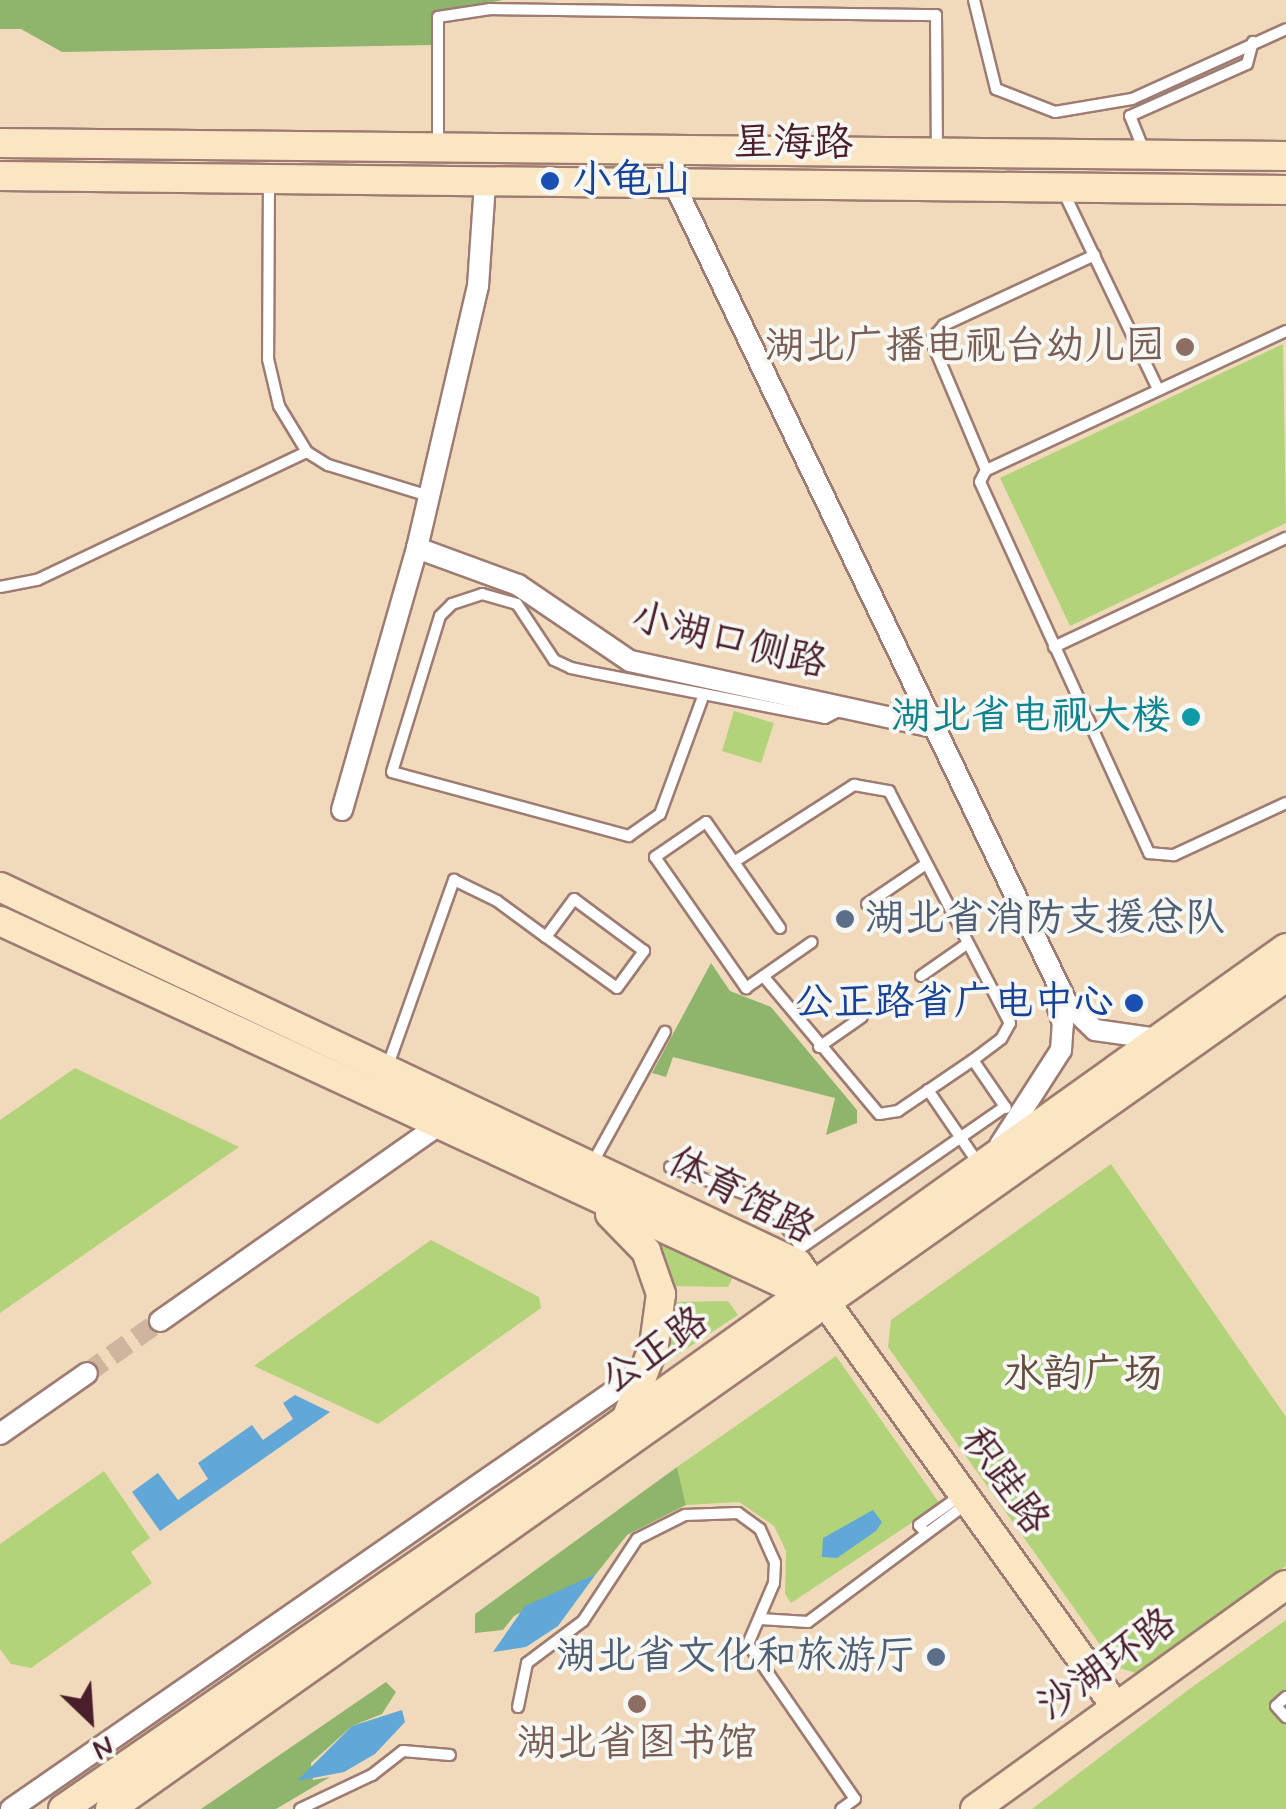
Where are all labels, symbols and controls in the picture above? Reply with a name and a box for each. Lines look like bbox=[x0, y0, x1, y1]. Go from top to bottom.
street label: 星海路 bbox=[733, 120, 853, 168]
place label: 小龟山 bbox=[572, 157, 692, 205]
marker: 小龟山 bbox=[537, 168, 563, 194]
place label: 湖北广播电视台幼儿园 bbox=[765, 323, 1165, 371]
marker: 湖北广播电视台幼儿园 bbox=[1174, 336, 1196, 358]
street label: 小湖口侧路 bbox=[626, 594, 832, 688]
place label: 湖北省电视大楼 bbox=[891, 693, 1171, 741]
marker: 湖北省电视大楼 bbox=[1180, 706, 1202, 728]
place label: 湖北省消防支援总队 bbox=[865, 895, 1225, 943]
marker: 湖北省消防支援总队 bbox=[834, 908, 856, 930]
place label: 公正路省广电中心 bbox=[794, 979, 1114, 1027]
marker: 公正路省广电中心 bbox=[1123, 992, 1145, 1014]
street label: 体育馆路 bbox=[659, 1137, 823, 1255]
street label: 公正路 bbox=[592, 1297, 718, 1405]
park label: 水韵广场 bbox=[1003, 1351, 1163, 1399]
street label: 积跬路 bbox=[951, 1418, 1059, 1544]
street label: 沙湖环路 bbox=[1028, 1599, 1186, 1731]
place label: 湖北省文化和旅游厅 bbox=[556, 1633, 916, 1681]
marker: 湖北省文化和旅游厅 bbox=[925, 1646, 947, 1668]
north arrow bbox=[40, 1669, 140, 1769]
marker: 湖北省图书馆 bbox=[626, 1693, 648, 1715]
place label: 湖北省图书馆 bbox=[517, 1720, 757, 1768]
text: N bbox=[87, 1726, 119, 1767]

